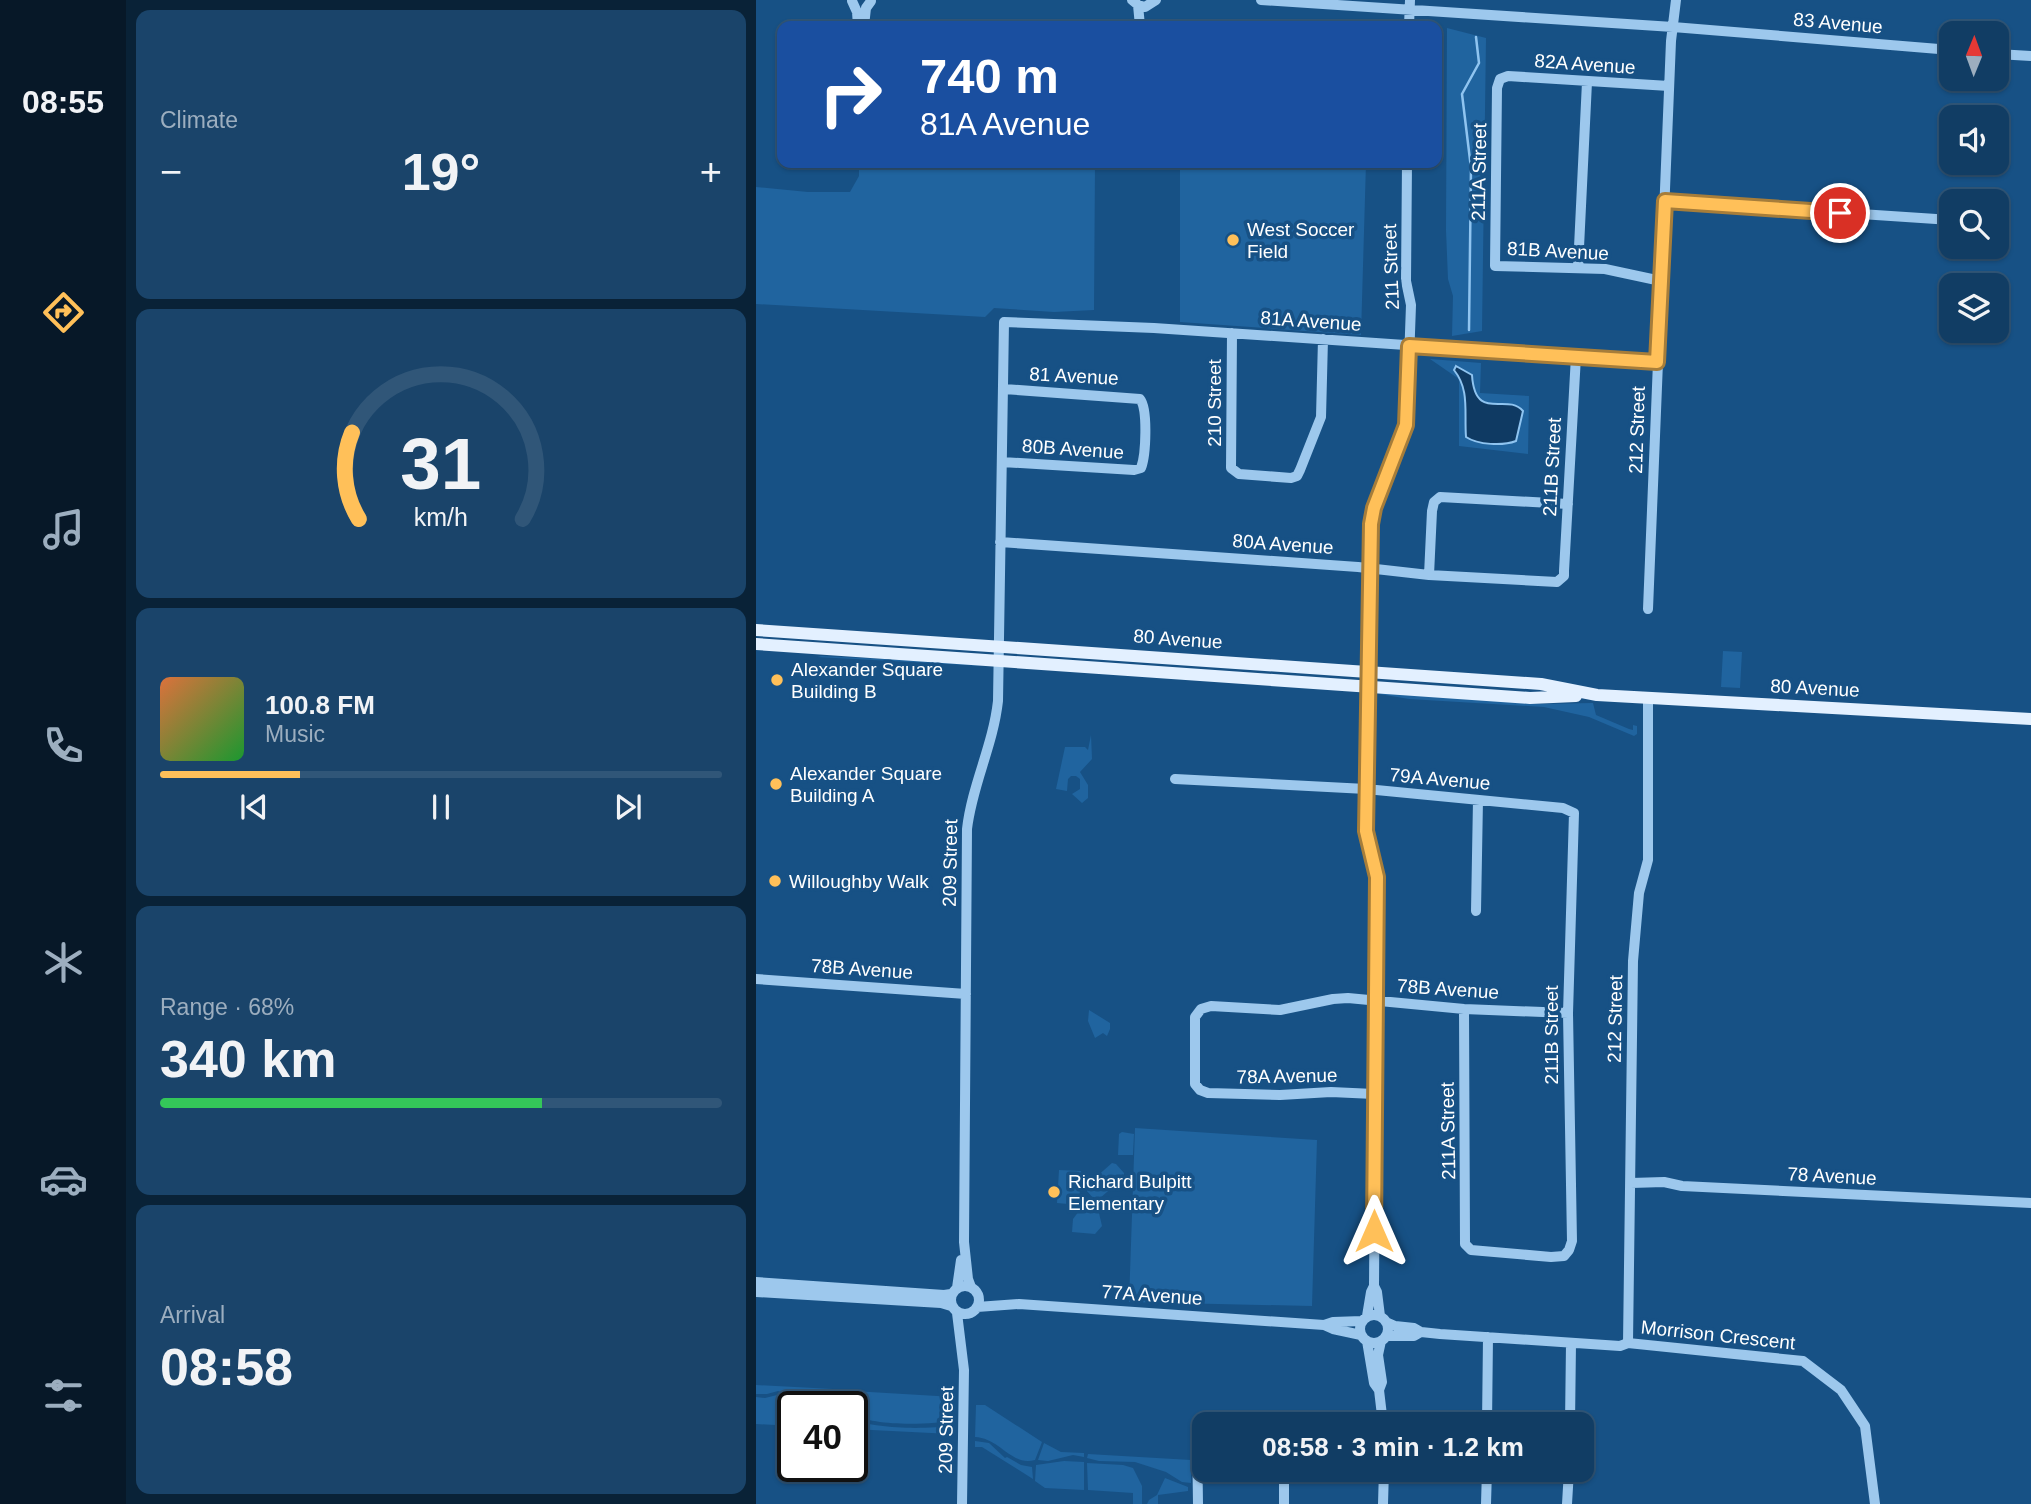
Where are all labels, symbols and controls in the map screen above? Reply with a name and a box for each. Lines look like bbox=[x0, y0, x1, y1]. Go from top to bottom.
street label: 83 Avenue bbox=[1793, 9, 1883, 37]
north arrow bbox=[1939, 21, 2009, 91]
map controls bbox=[1939, 21, 2009, 343]
icon: right bbox=[805, 49, 896, 140]
text: 740 m bbox=[920, 49, 1059, 103]
street label: 82A Avenue bbox=[1534, 50, 1636, 78]
text: 08:55 bbox=[22, 84, 104, 120]
button: sound bbox=[1939, 105, 2009, 175]
text: 81A Avenue bbox=[920, 106, 1090, 142]
text: Climate bbox=[160, 107, 238, 133]
street label: 211A Street bbox=[1468, 122, 1490, 221]
text: 19° bbox=[402, 143, 480, 201]
text: − bbox=[160, 151, 182, 193]
text: + bbox=[700, 151, 722, 193]
pin bbox=[1810, 183, 1870, 243]
button: search bbox=[1939, 189, 2009, 259]
icon: arrive bbox=[1821, 194, 1859, 232]
place label: West Soccer Field bbox=[1247, 219, 1355, 262]
street label: 211 Street bbox=[1379, 223, 1403, 310]
marker: West Soccer Field bbox=[1225, 232, 1241, 248]
street label: 81B Avenue bbox=[1506, 238, 1610, 264]
button: layers bbox=[1939, 273, 2009, 343]
icon: directions bbox=[39, 288, 88, 337]
street label: 81A Avenue bbox=[1260, 307, 1362, 335]
street label: 210 Street bbox=[1204, 358, 1225, 447]
street label: 81 Avenue bbox=[1029, 363, 1119, 389]
street label: 212 Street bbox=[1625, 385, 1649, 474]
street label: 211B Street bbox=[1539, 416, 1565, 517]
text: 31 bbox=[401, 424, 481, 505]
street label: 80B Avenue bbox=[1021, 435, 1125, 463]
text: km/h bbox=[414, 503, 468, 531]
icon: music bbox=[39, 505, 88, 554]
street label: 80A Avenue bbox=[1232, 530, 1334, 558]
street label: 80 Avenue bbox=[1133, 625, 1223, 653]
place label: Alexander Square Building B bbox=[791, 659, 943, 702]
marker: Alexander Square Building B bbox=[769, 672, 785, 688]
street label: 80 Avenue bbox=[1770, 675, 1860, 701]
text: 100.8 FM bbox=[265, 690, 375, 720]
icon: phone bbox=[39, 721, 88, 770]
text: Music bbox=[265, 721, 325, 747]
place label: Alexander Square Building A bbox=[790, 763, 942, 806]
street label: 79A Avenue bbox=[1389, 764, 1491, 794]
marker: Alexander Square Building A bbox=[768, 776, 784, 792]
icon: previous bbox=[235, 788, 273, 826]
icon: pause bbox=[422, 788, 460, 826]
icon: next bbox=[609, 788, 647, 826]
street label: 209 Street bbox=[939, 818, 961, 907]
place label: Willoughby Walk bbox=[789, 871, 929, 892]
marker: Willoughby Walk bbox=[767, 873, 783, 889]
icon: climate bbox=[39, 938, 88, 987]
street label: 78B Avenue bbox=[810, 955, 914, 983]
street label: 212 Street bbox=[1604, 974, 1626, 1063]
street label: 78B Avenue bbox=[1396, 975, 1500, 1003]
street label: 211B Street bbox=[1541, 985, 1562, 1084]
text: Range · 68% bbox=[160, 994, 294, 1020]
text: 340 km bbox=[160, 1030, 336, 1088]
street label: 78A Avenue bbox=[1236, 1065, 1338, 1087]
street label: 211A Street bbox=[1437, 1081, 1459, 1180]
icon: car bbox=[39, 1155, 88, 1204]
street label: 78 Avenue bbox=[1787, 1163, 1877, 1189]
place label: Richard Bulpitt Elementary bbox=[1068, 1171, 1192, 1214]
marker: Richard Bulpitt Elementary bbox=[1046, 1184, 1062, 1200]
position arrow bbox=[1337, 1194, 1411, 1268]
street label: 77A Avenue bbox=[1101, 1281, 1203, 1309]
text: Arrival bbox=[160, 1302, 225, 1328]
street label: Morrison Crescent bbox=[1640, 1316, 1797, 1354]
text: 08:58 bbox=[160, 1338, 293, 1396]
icon: filters bbox=[39, 1371, 88, 1420]
street label: 209 Street bbox=[935, 1385, 957, 1474]
speed limit sign: 40 bbox=[777, 1391, 868, 1482]
text: 08:58 · 3 min · 1.2 km bbox=[1262, 1432, 1524, 1462]

